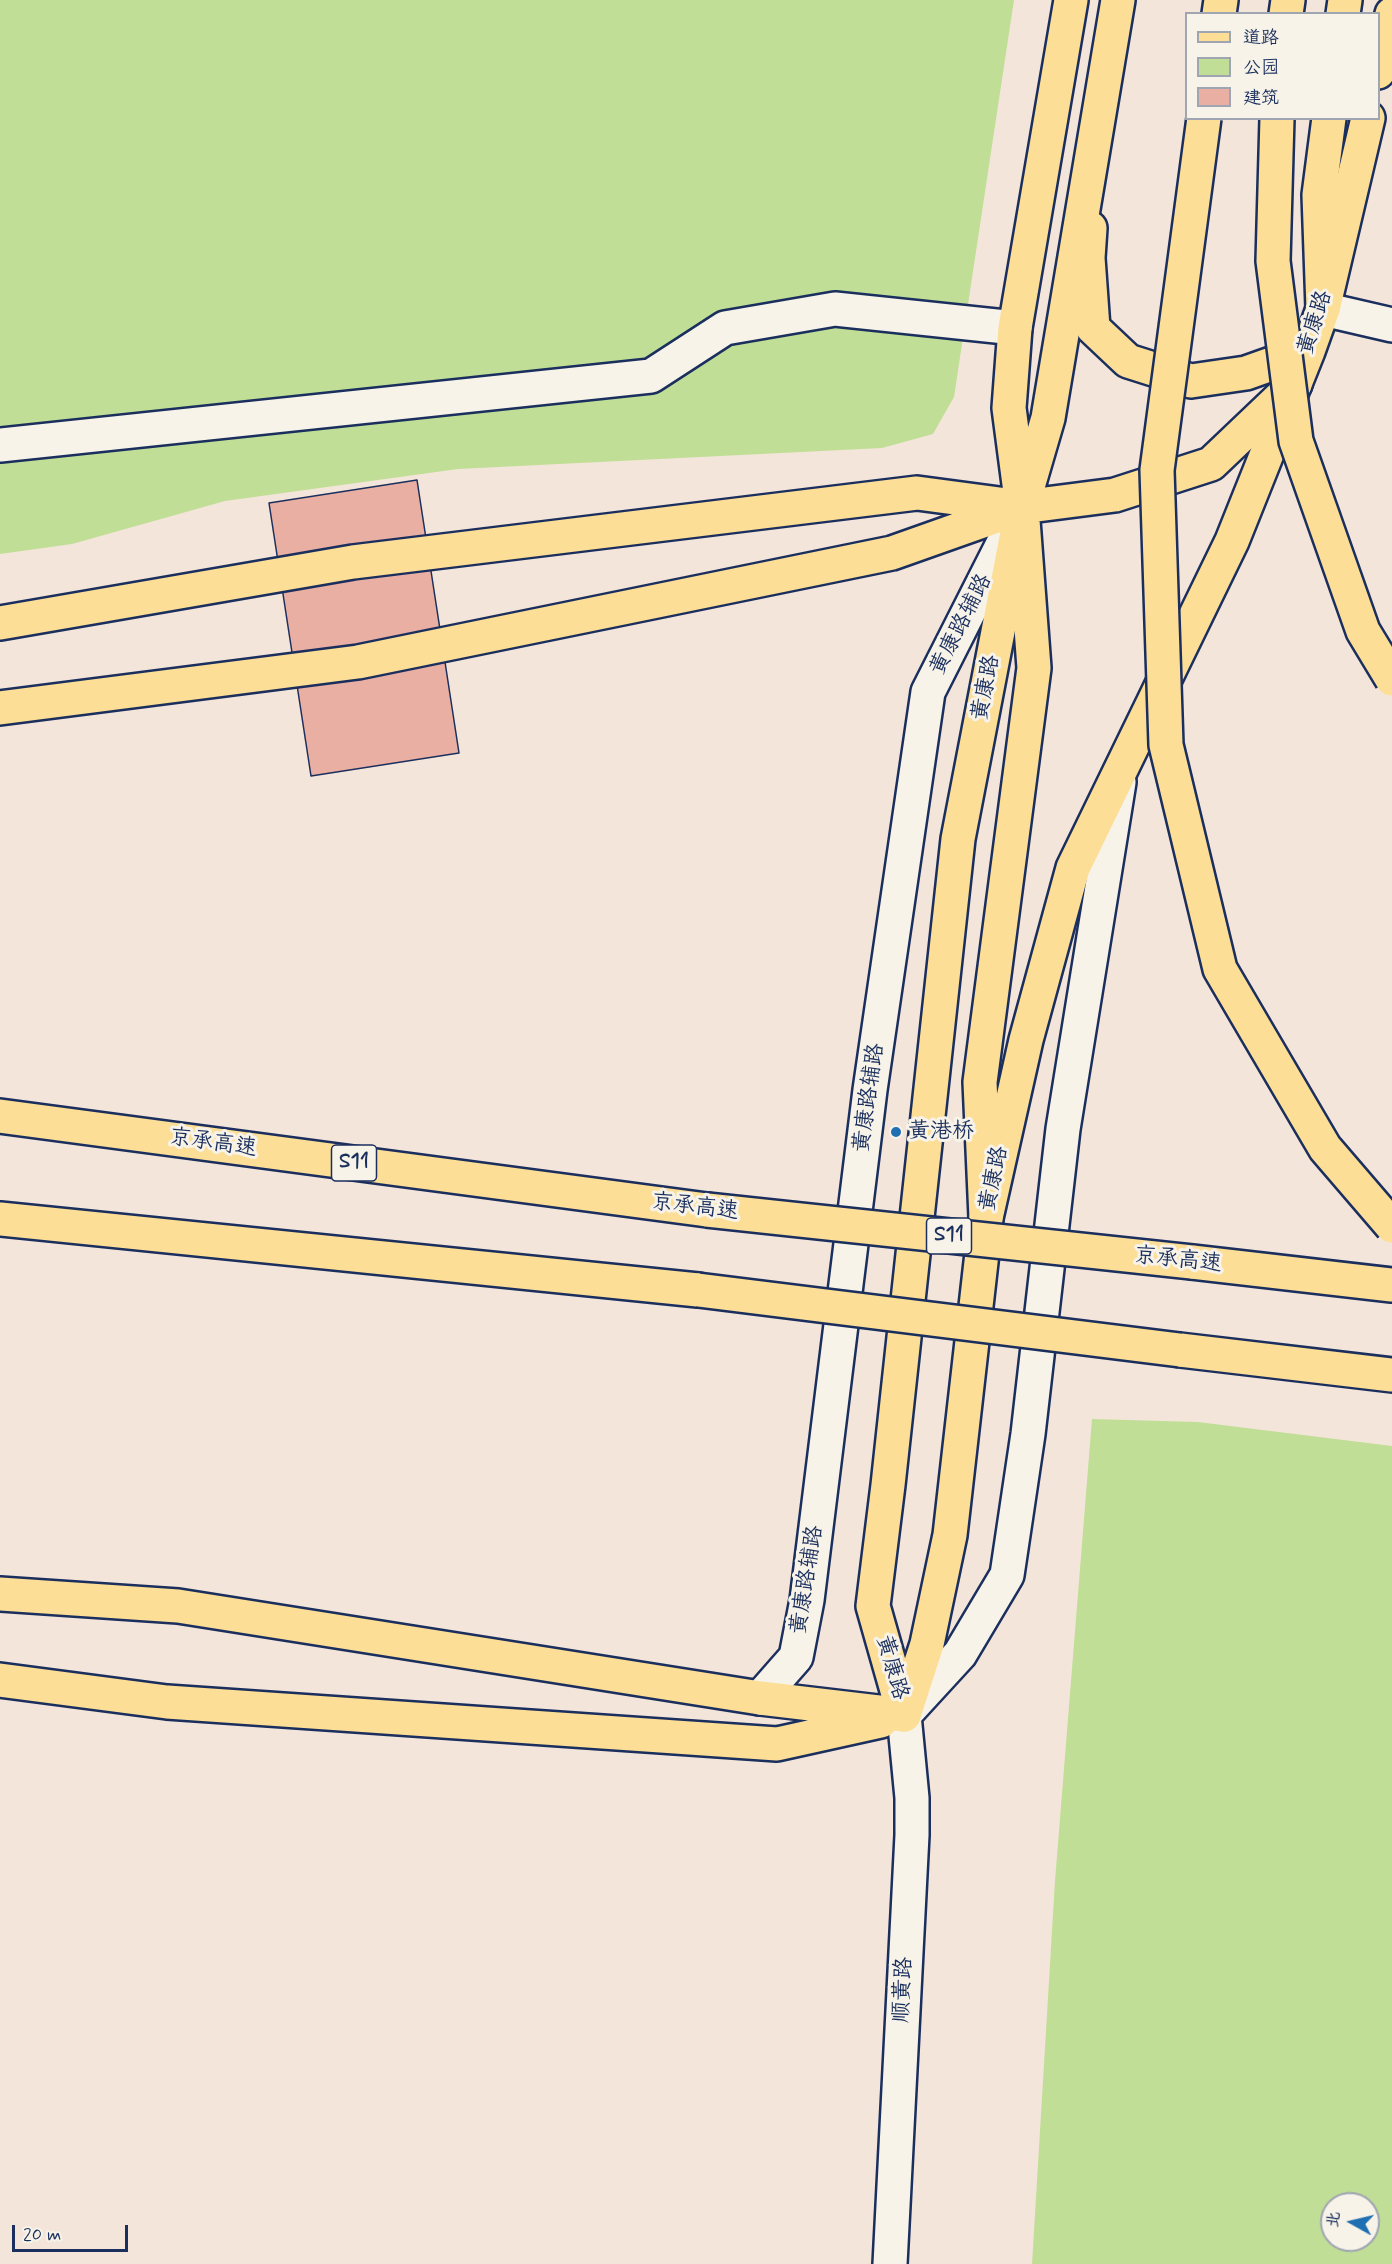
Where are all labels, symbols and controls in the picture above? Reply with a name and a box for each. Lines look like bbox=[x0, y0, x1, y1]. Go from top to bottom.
legend bbox=[1185, 12, 1380, 120]
text: 道路 bbox=[1243, 26, 1279, 50]
text: 公园 bbox=[1243, 56, 1279, 80]
text: 建筑 bbox=[1243, 86, 1279, 110]
street label: 黄康路 bbox=[1293, 288, 1339, 358]
street label: 黄康路辅路 bbox=[925, 570, 999, 680]
street label: 黄康路 bbox=[968, 653, 1006, 723]
street label: 黄康路辅路 bbox=[849, 1042, 891, 1154]
place label: 黄港桥 bbox=[908, 1119, 974, 1145]
street label: 京承高速 bbox=[168, 1125, 258, 1163]
marker: 黄港桥 bbox=[889, 1125, 903, 1139]
street label: 黄康路 bbox=[975, 1144, 1015, 1214]
road number: S11 bbox=[332, 1145, 376, 1181]
street label: 京承高速 bbox=[650, 1190, 740, 1226]
road number: S11 bbox=[926, 1218, 972, 1254]
street label: 京承高速 bbox=[1133, 1243, 1223, 1279]
street label: 黄康路辅路 bbox=[786, 1524, 830, 1636]
street label: 黄康路 bbox=[869, 1633, 913, 1703]
street label: 顺黄路 bbox=[889, 1956, 919, 2024]
north arrow bbox=[1320, 2192, 1380, 2252]
text: 北 bbox=[1322, 2210, 1345, 2229]
scale bar bbox=[15, 2213, 130, 2251]
text: 20 m bbox=[23, 2223, 61, 2247]

